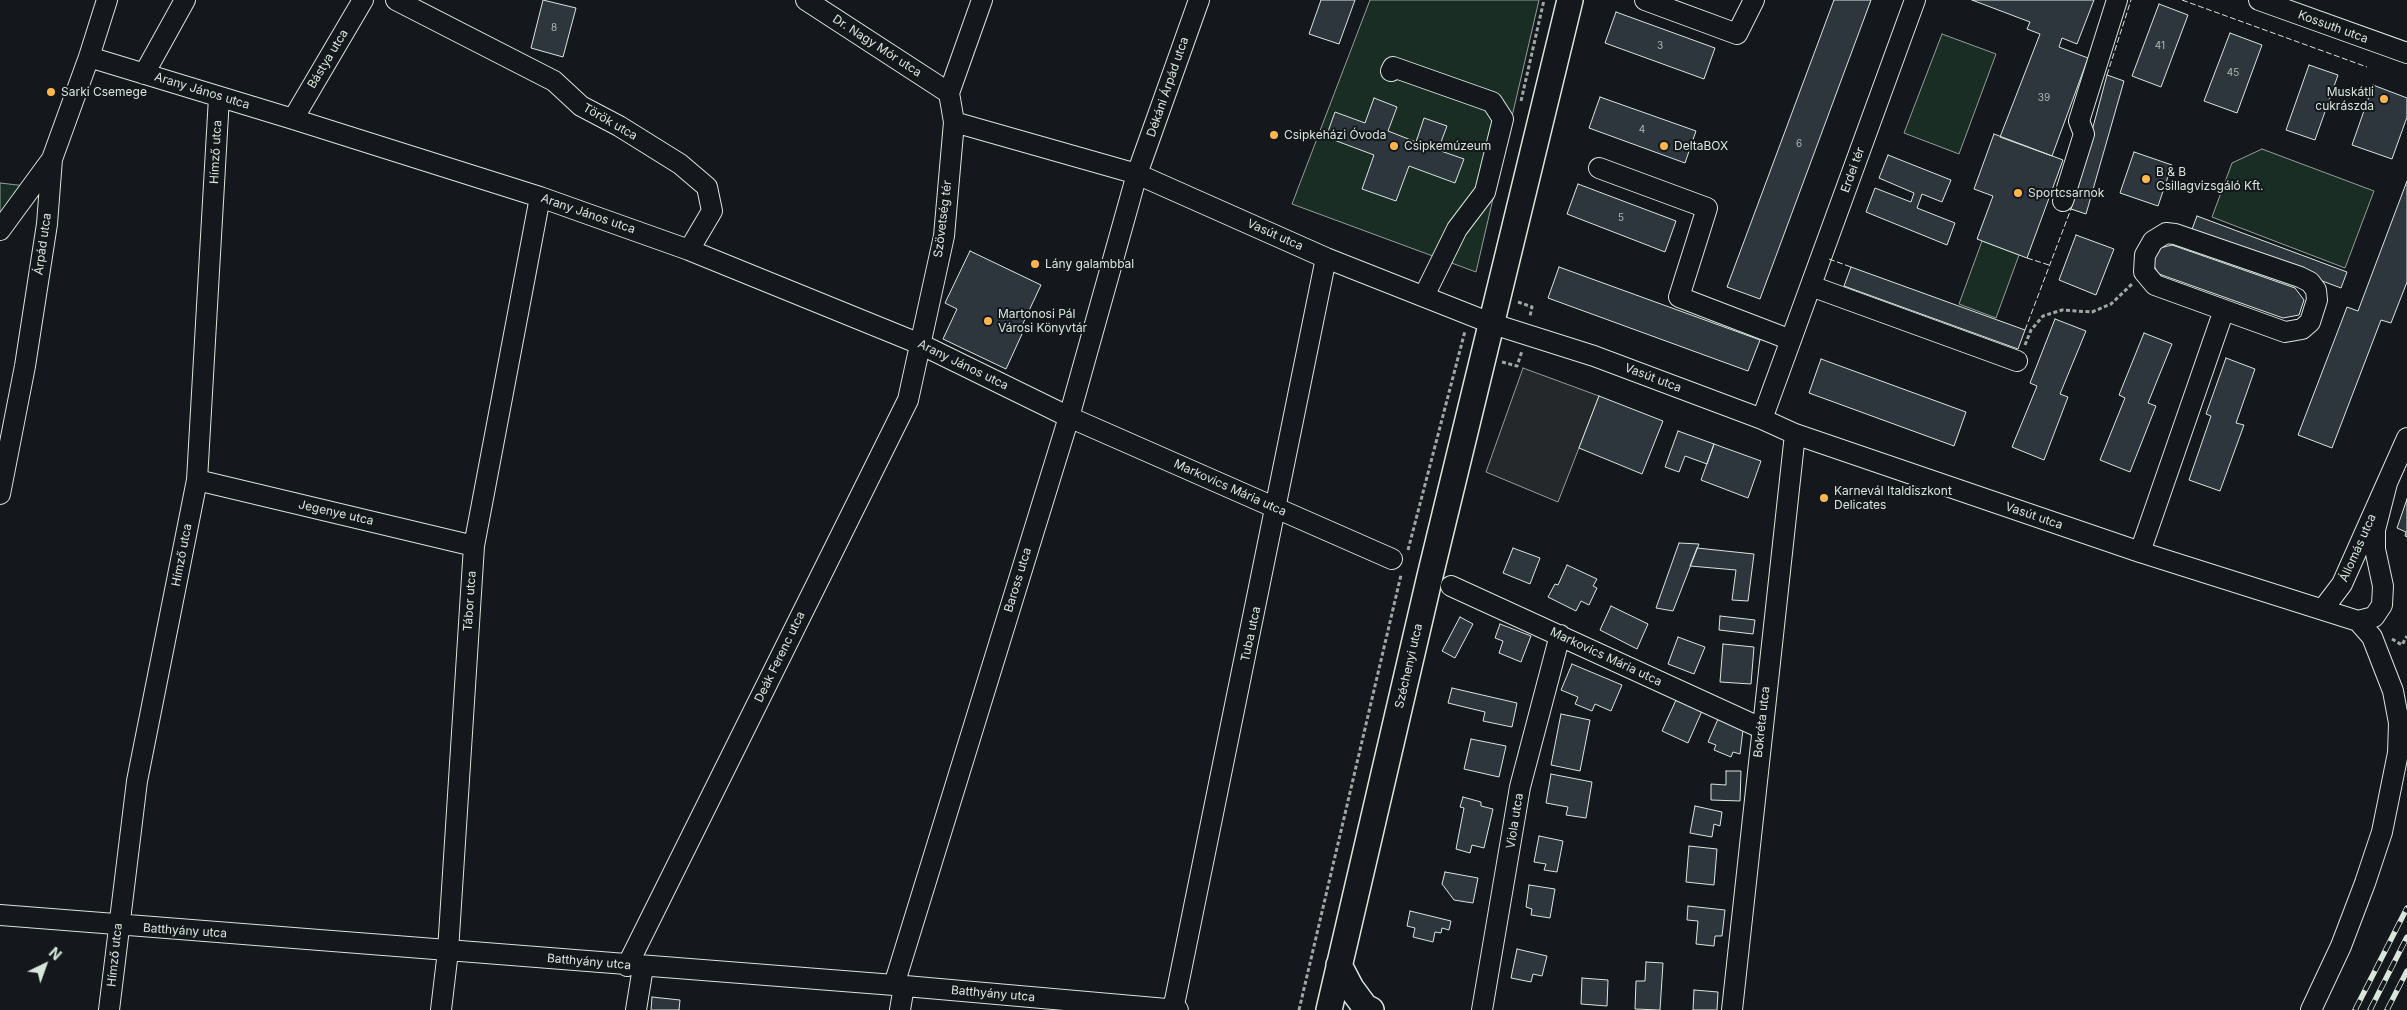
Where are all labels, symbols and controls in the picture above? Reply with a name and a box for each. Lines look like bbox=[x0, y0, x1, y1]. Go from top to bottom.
street label: Kossuth utca bbox=[2296, 8, 2370, 46]
street label: Dr. Nagy Mór utca bbox=[830, 12, 924, 80]
house number: 8 bbox=[551, 22, 557, 34]
street label: Bástya utca bbox=[305, 27, 351, 91]
street label: Dékáni Árpád utca bbox=[1144, 35, 1192, 139]
house number: 3 bbox=[1657, 40, 1663, 52]
house number: 41 bbox=[2155, 40, 2165, 52]
house number: 45 bbox=[2227, 67, 2239, 79]
street label: Arany János utca bbox=[153, 70, 251, 112]
place label: Sarki Csemege bbox=[61, 85, 147, 99]
place label: Muskátli cukrászda bbox=[2315, 85, 2374, 113]
marker: Sarki Csemege bbox=[45, 86, 57, 98]
house number: 39 bbox=[2038, 92, 2050, 104]
marker: Muskátli cukrászda bbox=[2378, 93, 2390, 105]
street label: Török utca bbox=[580, 101, 640, 143]
street label: Hímző utca bbox=[207, 120, 225, 184]
house number: 4 bbox=[1639, 124, 1645, 136]
place label: Csipkeházi Óvoda bbox=[1284, 128, 1386, 142]
marker: Csipkeházi Óvoda bbox=[1268, 129, 1280, 141]
house number: 6 bbox=[1796, 138, 1802, 150]
place label: Csipkemúzeum bbox=[1404, 139, 1491, 153]
place label: DeltaBOX bbox=[1674, 139, 1728, 153]
marker: Csipkemúzeum bbox=[1388, 140, 1400, 152]
marker: DeltaBOX bbox=[1658, 140, 1670, 152]
street label: Erdei tér bbox=[1838, 145, 1868, 195]
place label: B & B Csillagvizsgáló Kft. bbox=[2156, 165, 2264, 193]
marker: B & B Csillagvizsgáló Kft. bbox=[2140, 173, 2152, 185]
street label: Szövetség tér bbox=[931, 180, 955, 258]
place label: Sportcsarnok bbox=[2028, 186, 2104, 200]
marker: Sportcsarnok bbox=[2012, 187, 2024, 199]
street label: Arany János utca bbox=[539, 191, 637, 237]
street label: Árpád utca bbox=[32, 212, 54, 276]
house number: 5 bbox=[1618, 212, 1624, 224]
street label: Vasút utca bbox=[1245, 216, 1305, 254]
place label: Lány galambbal bbox=[1045, 257, 1134, 271]
marker: Lány galambbal bbox=[1029, 258, 1041, 270]
place label: Martonosi Pál Városi Könyvtár bbox=[998, 307, 1087, 335]
marker: Martonosi Pál Városi Könyvtár bbox=[982, 315, 994, 327]
street label: Arany János utca bbox=[915, 337, 1011, 393]
street label: Vasút utca bbox=[1623, 361, 1683, 395]
street label: Markovics Mária utca bbox=[1171, 457, 1289, 519]
place label: Karnevál Italdiszkont Delicates bbox=[1834, 484, 1952, 512]
marker: Karnevál Italdiszkont Delicates bbox=[1818, 492, 1830, 504]
street label: Jegenye utca bbox=[297, 497, 375, 529]
street label: Vasút utca bbox=[2003, 499, 2065, 533]
street label: Állomás utca bbox=[2337, 512, 2379, 584]
street label: Hímző utca bbox=[169, 522, 195, 588]
street label: Baross utca bbox=[1001, 546, 1035, 614]
street label: Tábor utca bbox=[461, 570, 479, 632]
street label: Tuba utca bbox=[1238, 605, 1264, 663]
street label: Deák Ferenc utca bbox=[752, 609, 808, 705]
street label: Széchenyi utca bbox=[1392, 622, 1426, 710]
street label: Markovics Mária utca bbox=[1548, 625, 1664, 689]
street label: Bokréta utca bbox=[1751, 686, 1773, 758]
street label: Viola utca bbox=[1504, 792, 1526, 850]
street label: Batthyány utca bbox=[143, 921, 227, 941]
street label: Hímző utca bbox=[104, 922, 126, 988]
north arrow bbox=[20, 940, 70, 990]
text: N bbox=[46, 944, 65, 963]
street label: Batthyány utca bbox=[546, 951, 632, 973]
street label: Batthyány utca bbox=[950, 983, 1036, 1005]

